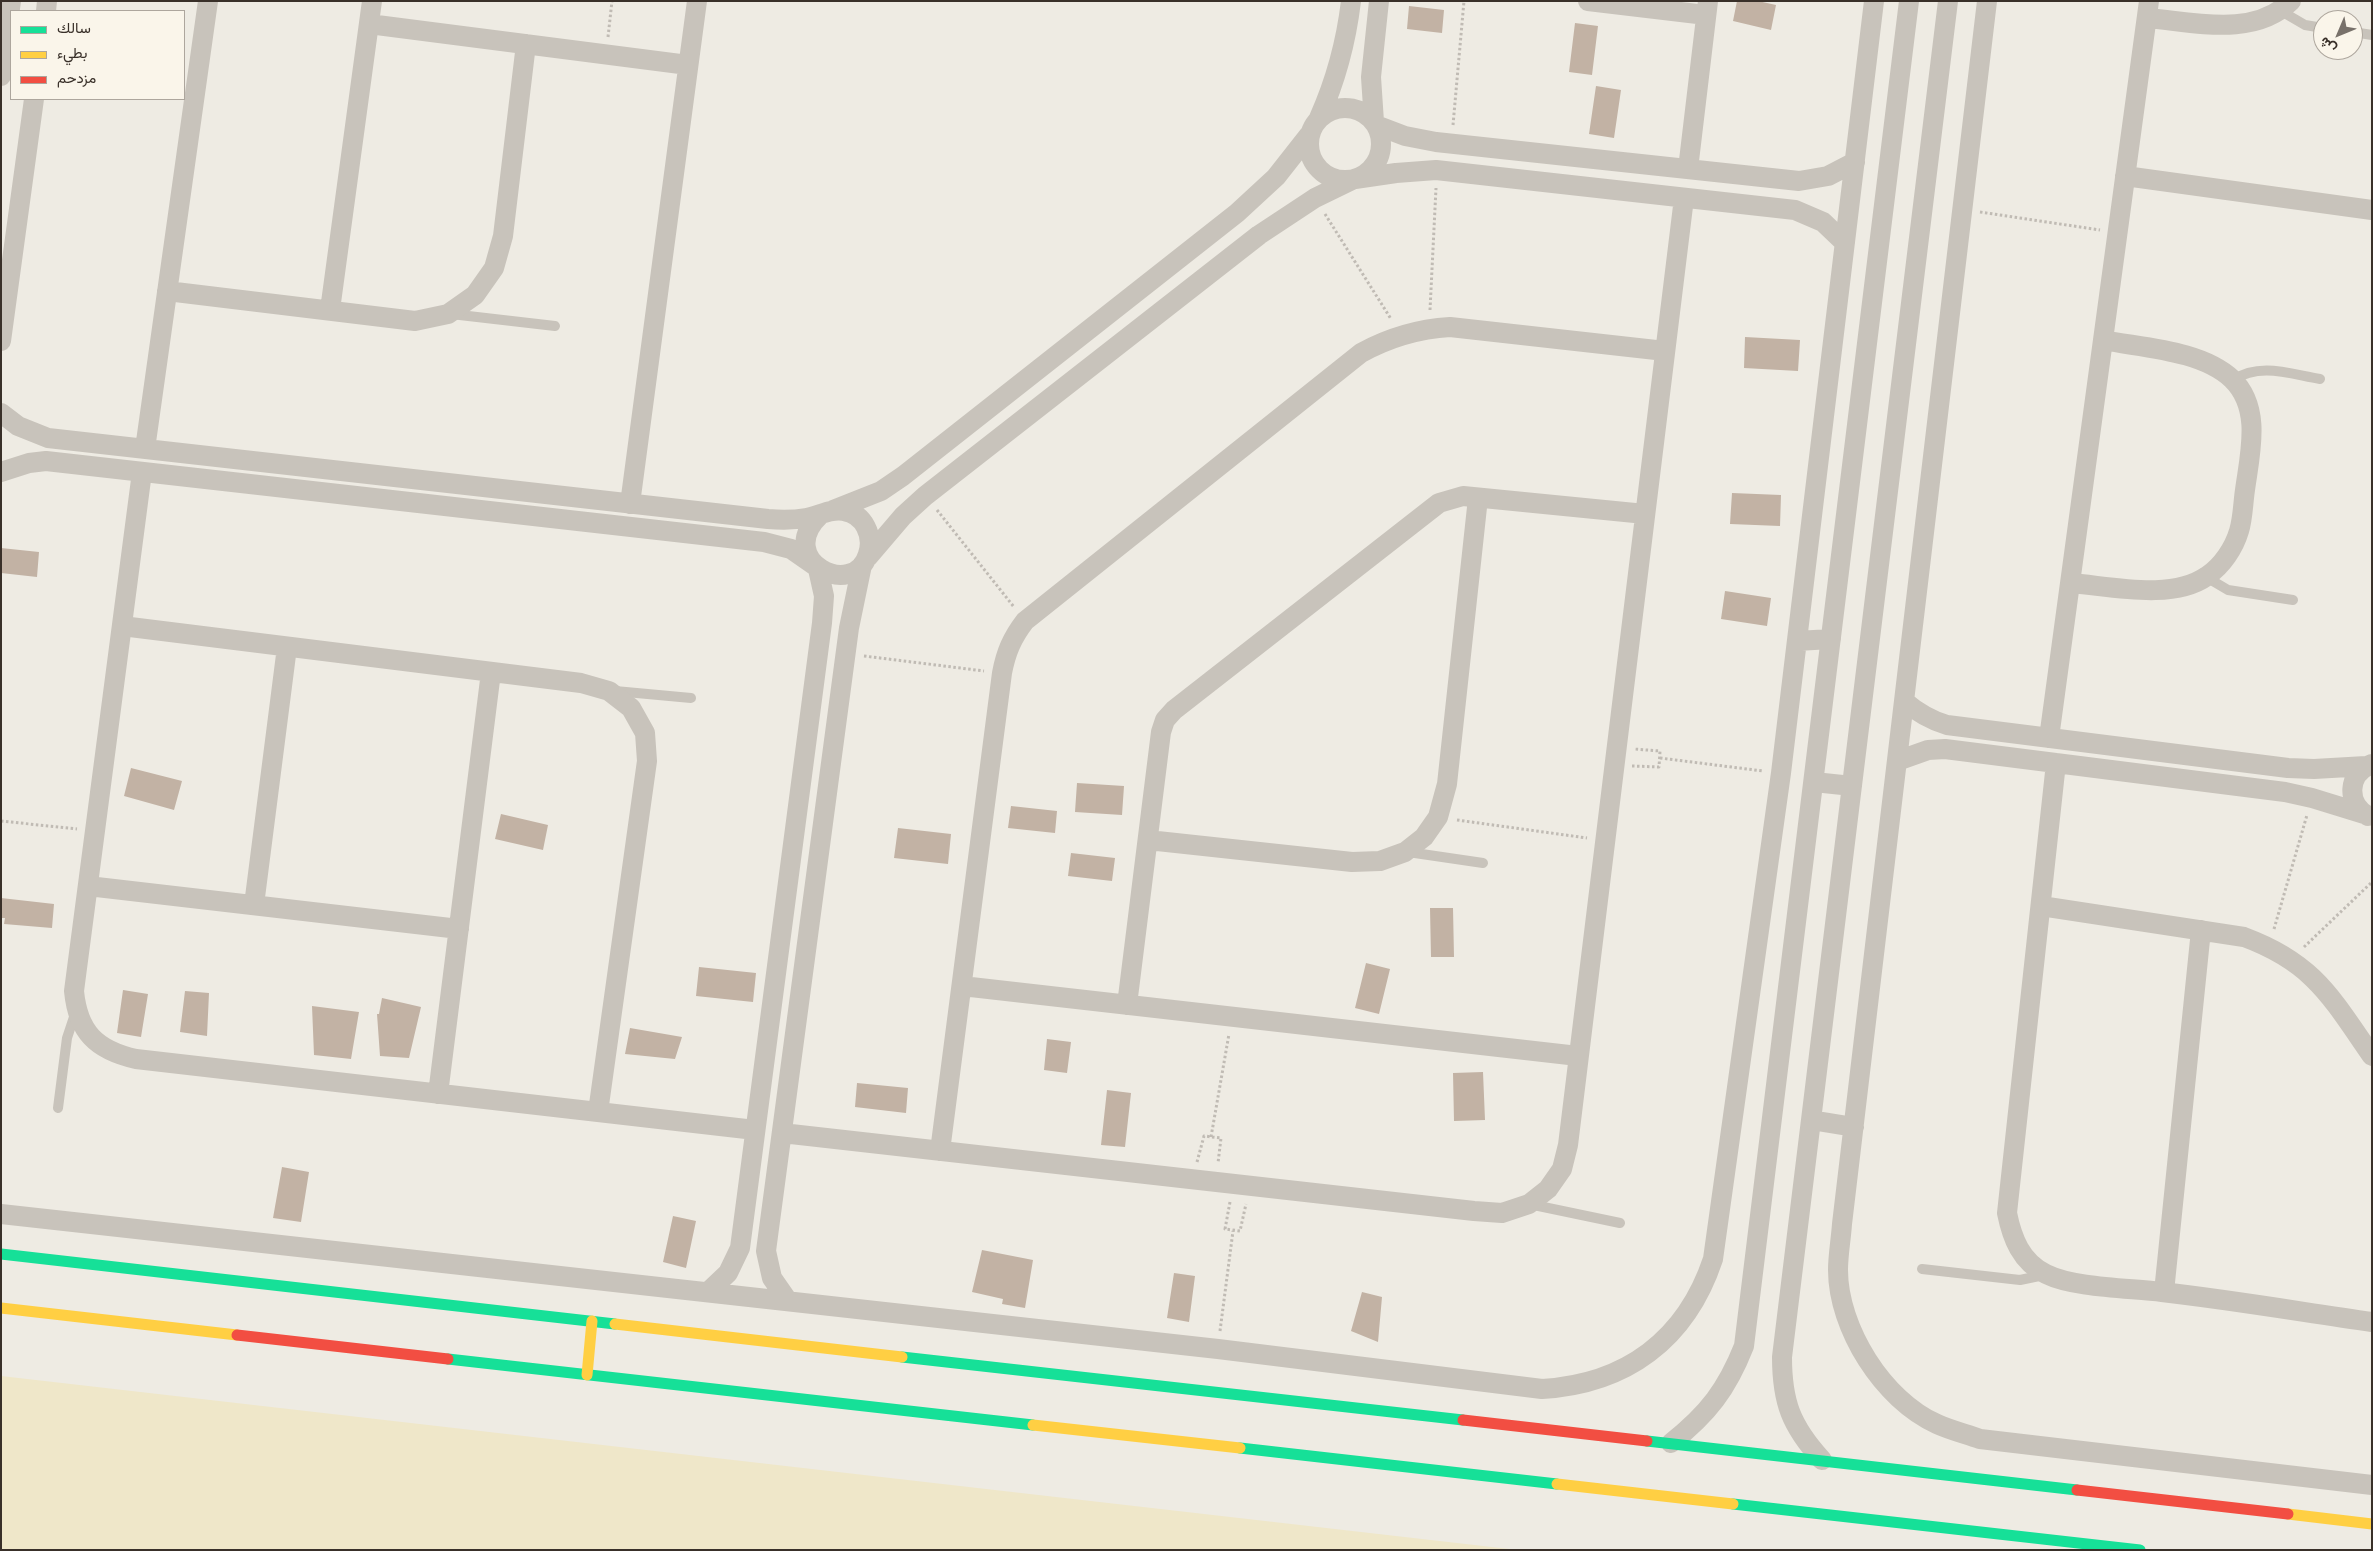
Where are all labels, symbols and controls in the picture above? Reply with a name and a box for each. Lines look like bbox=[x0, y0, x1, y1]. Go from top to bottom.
legend bbox=[10, 10, 185, 100]
north arrow bbox=[2313, 10, 2363, 60]
text: سالك bbox=[57, 19, 91, 37]
text: ش bbox=[2316, 33, 2340, 57]
text: بطيء bbox=[57, 44, 87, 62]
text: مزدحم bbox=[57, 69, 96, 87]

